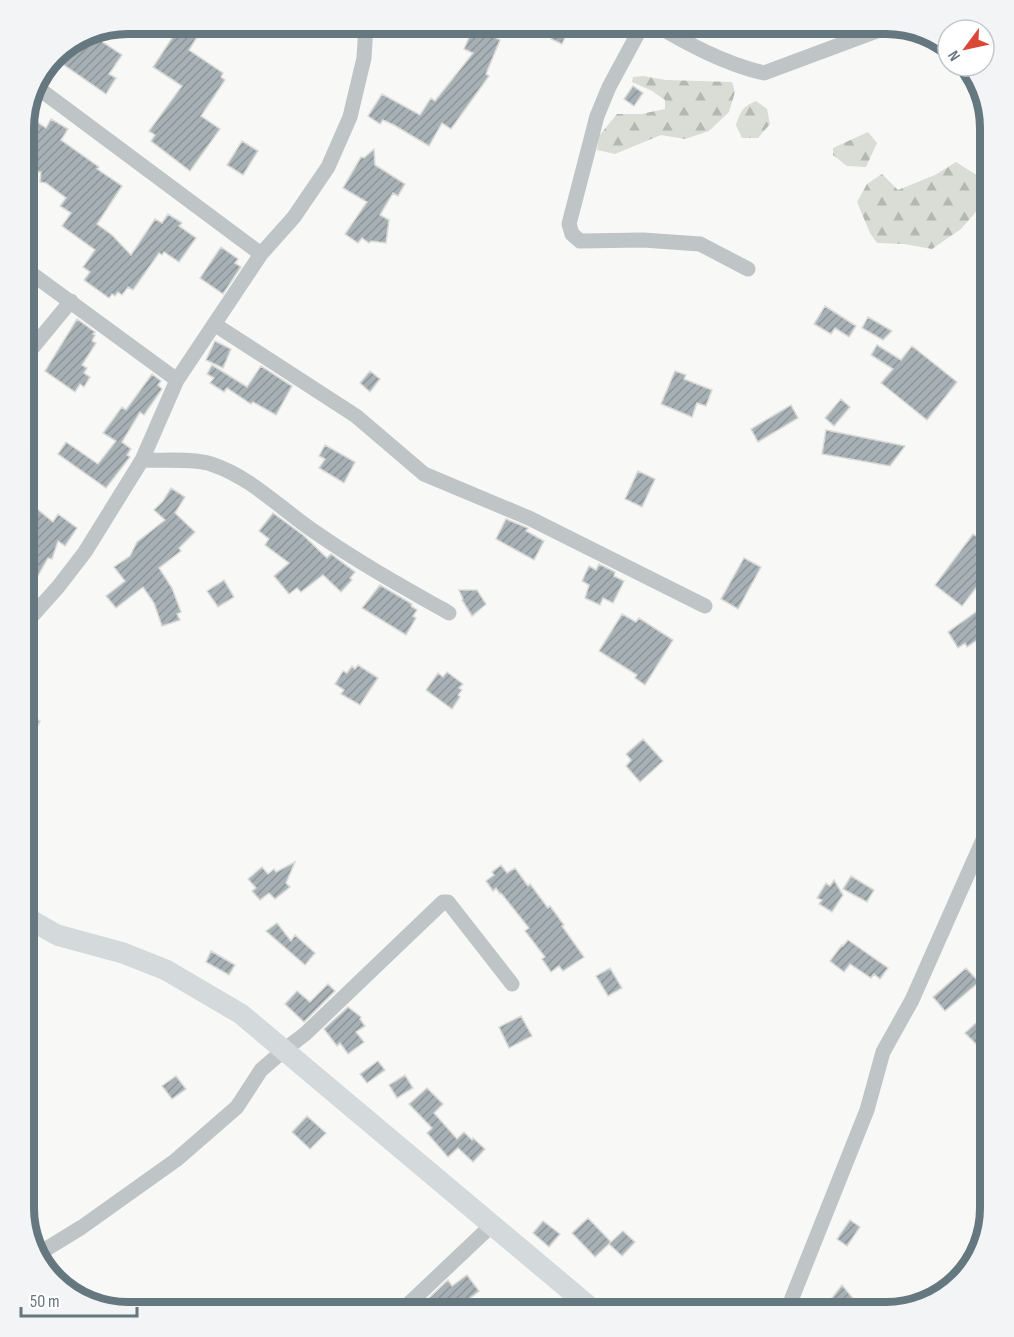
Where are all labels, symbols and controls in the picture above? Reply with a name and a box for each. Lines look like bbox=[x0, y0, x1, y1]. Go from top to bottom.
north arrow bbox=[936, 18, 996, 78]
text: N bbox=[944, 47, 965, 64]
scale bar bbox=[21, 1280, 136, 1318]
text: 50 m bbox=[30, 1291, 60, 1312]

